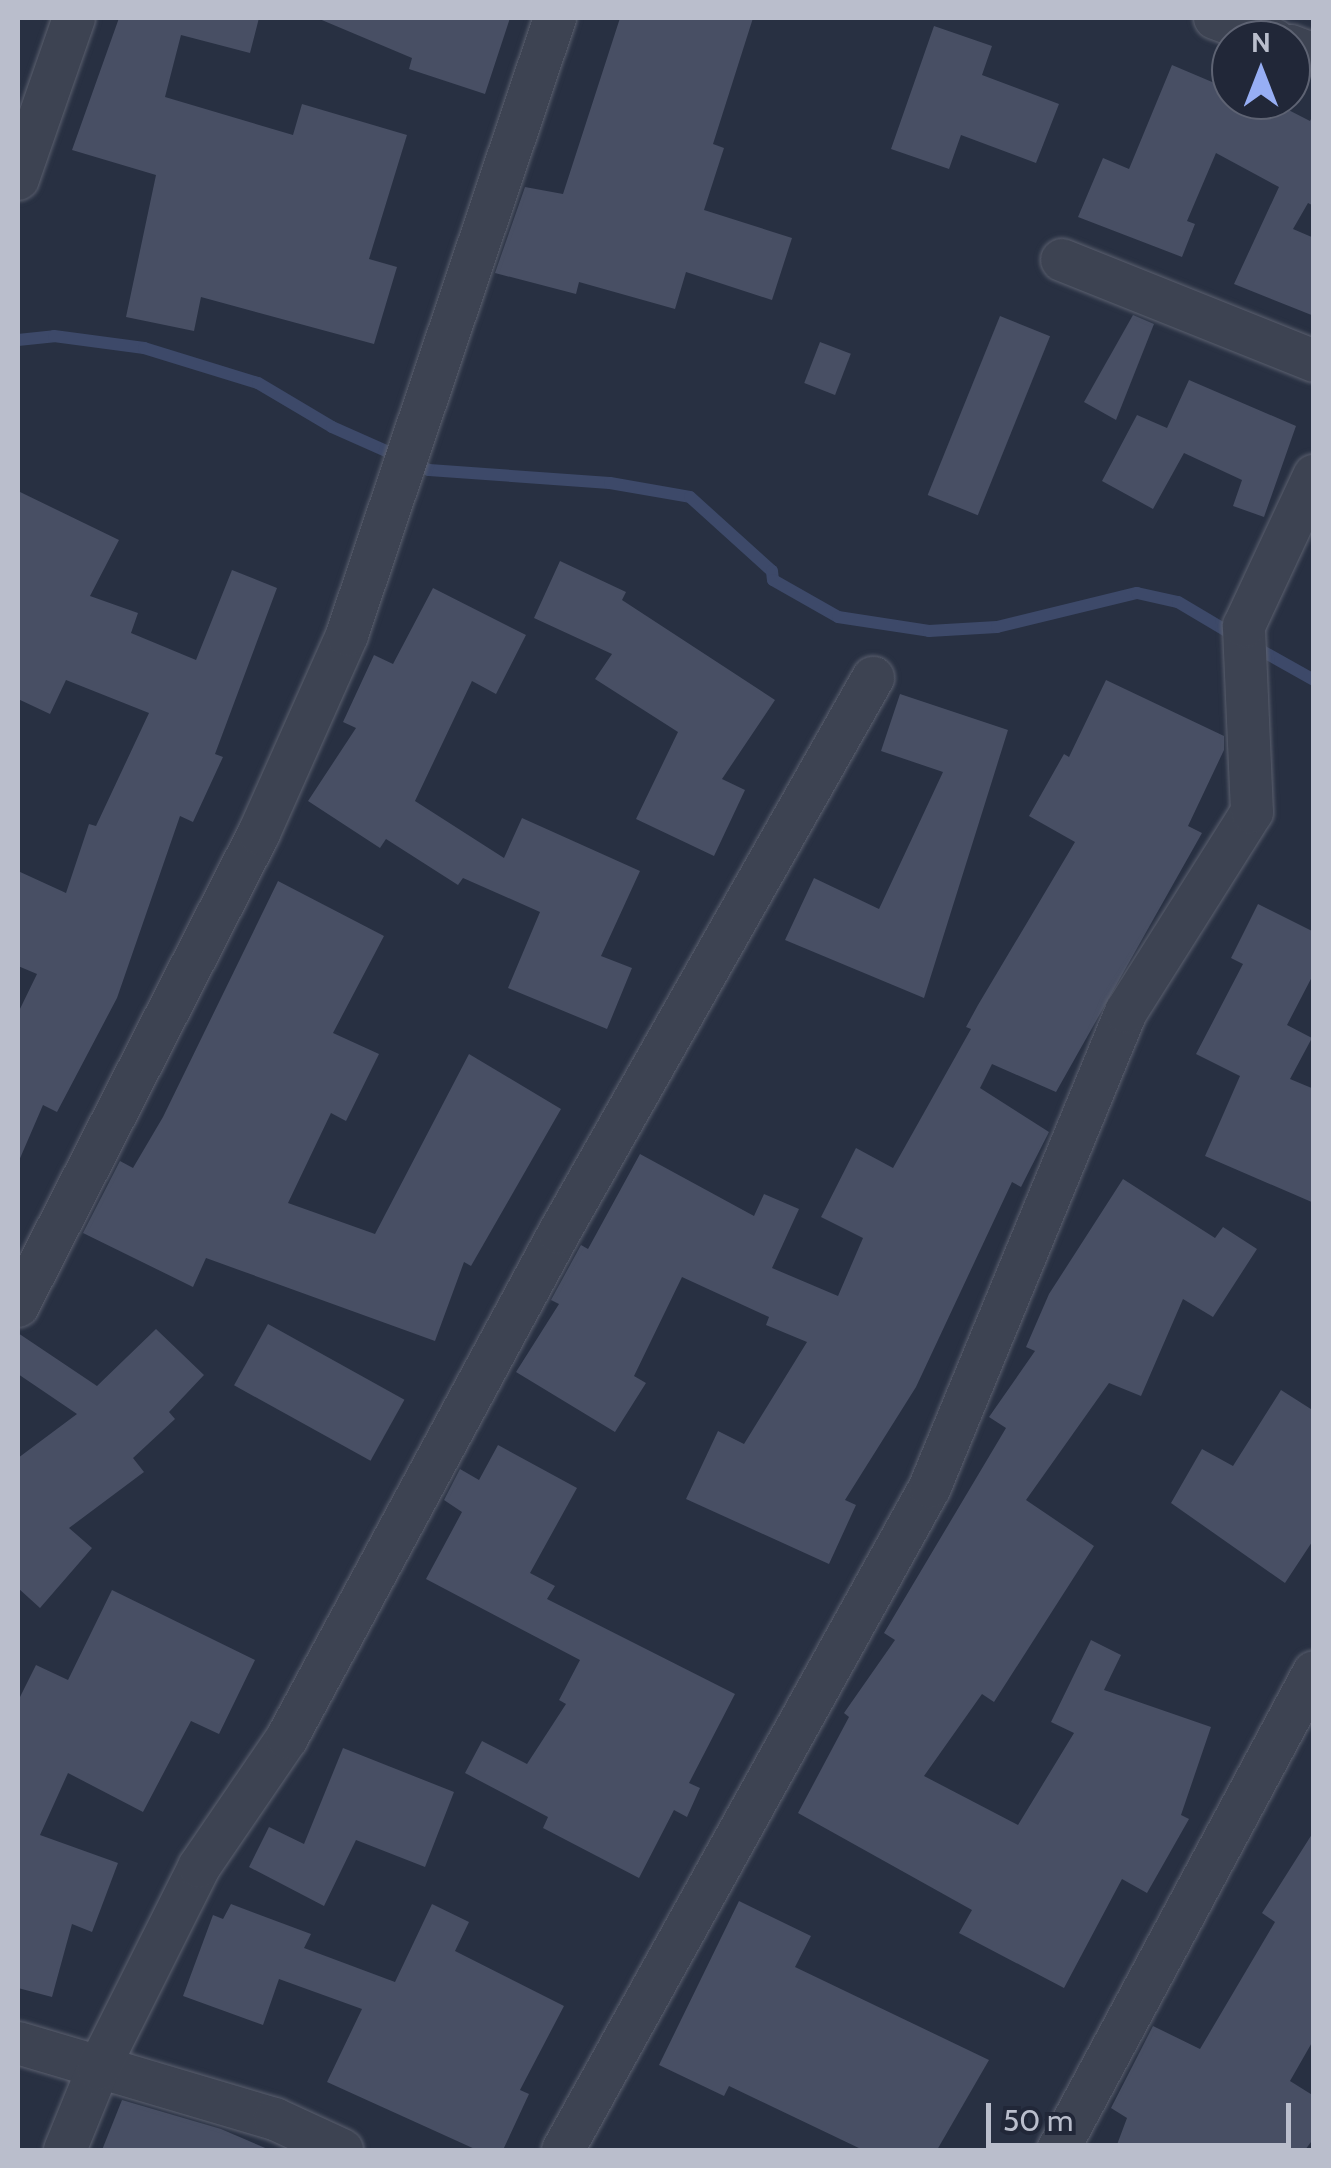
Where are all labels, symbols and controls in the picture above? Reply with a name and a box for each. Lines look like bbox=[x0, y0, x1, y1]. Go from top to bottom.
north arrow bbox=[1211, 20, 1311, 120]
text: N bbox=[1251, 25, 1271, 59]
scale bar bbox=[991, 2083, 1296, 2145]
text: 50 m bbox=[1003, 2102, 1073, 2139]

